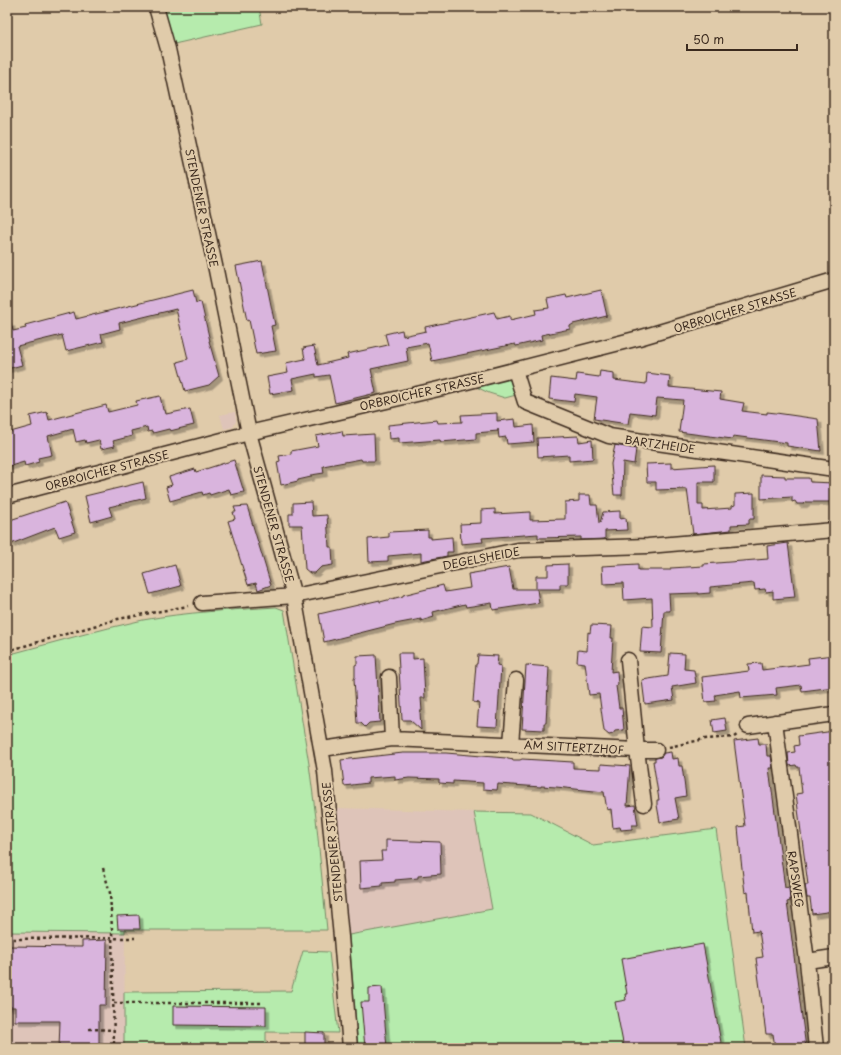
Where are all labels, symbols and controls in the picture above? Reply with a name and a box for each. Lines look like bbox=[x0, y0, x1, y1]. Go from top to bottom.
scale bar bbox=[687, 26, 797, 52]
text: 50 m bbox=[693, 30, 724, 48]
street label: STENDENER STRASSE bbox=[181, 147, 223, 269]
street label: ORBROICHER STRASSE bbox=[671, 283, 799, 337]
street label: ORBROICHER STRASSE bbox=[358, 369, 486, 415]
street label: BARTZHEIDE bbox=[623, 431, 697, 457]
street label: ORBROICHER STRASSE bbox=[43, 445, 171, 495]
street label: STENDENER STRASSE bbox=[249, 464, 299, 584]
street label: DEGELSHEIDE bbox=[441, 542, 521, 574]
street label: AM SITTERTZHOF bbox=[524, 736, 624, 758]
street label: STENDENER STRASSE bbox=[317, 781, 347, 903]
street label: RAPSWEG bbox=[784, 850, 808, 908]

